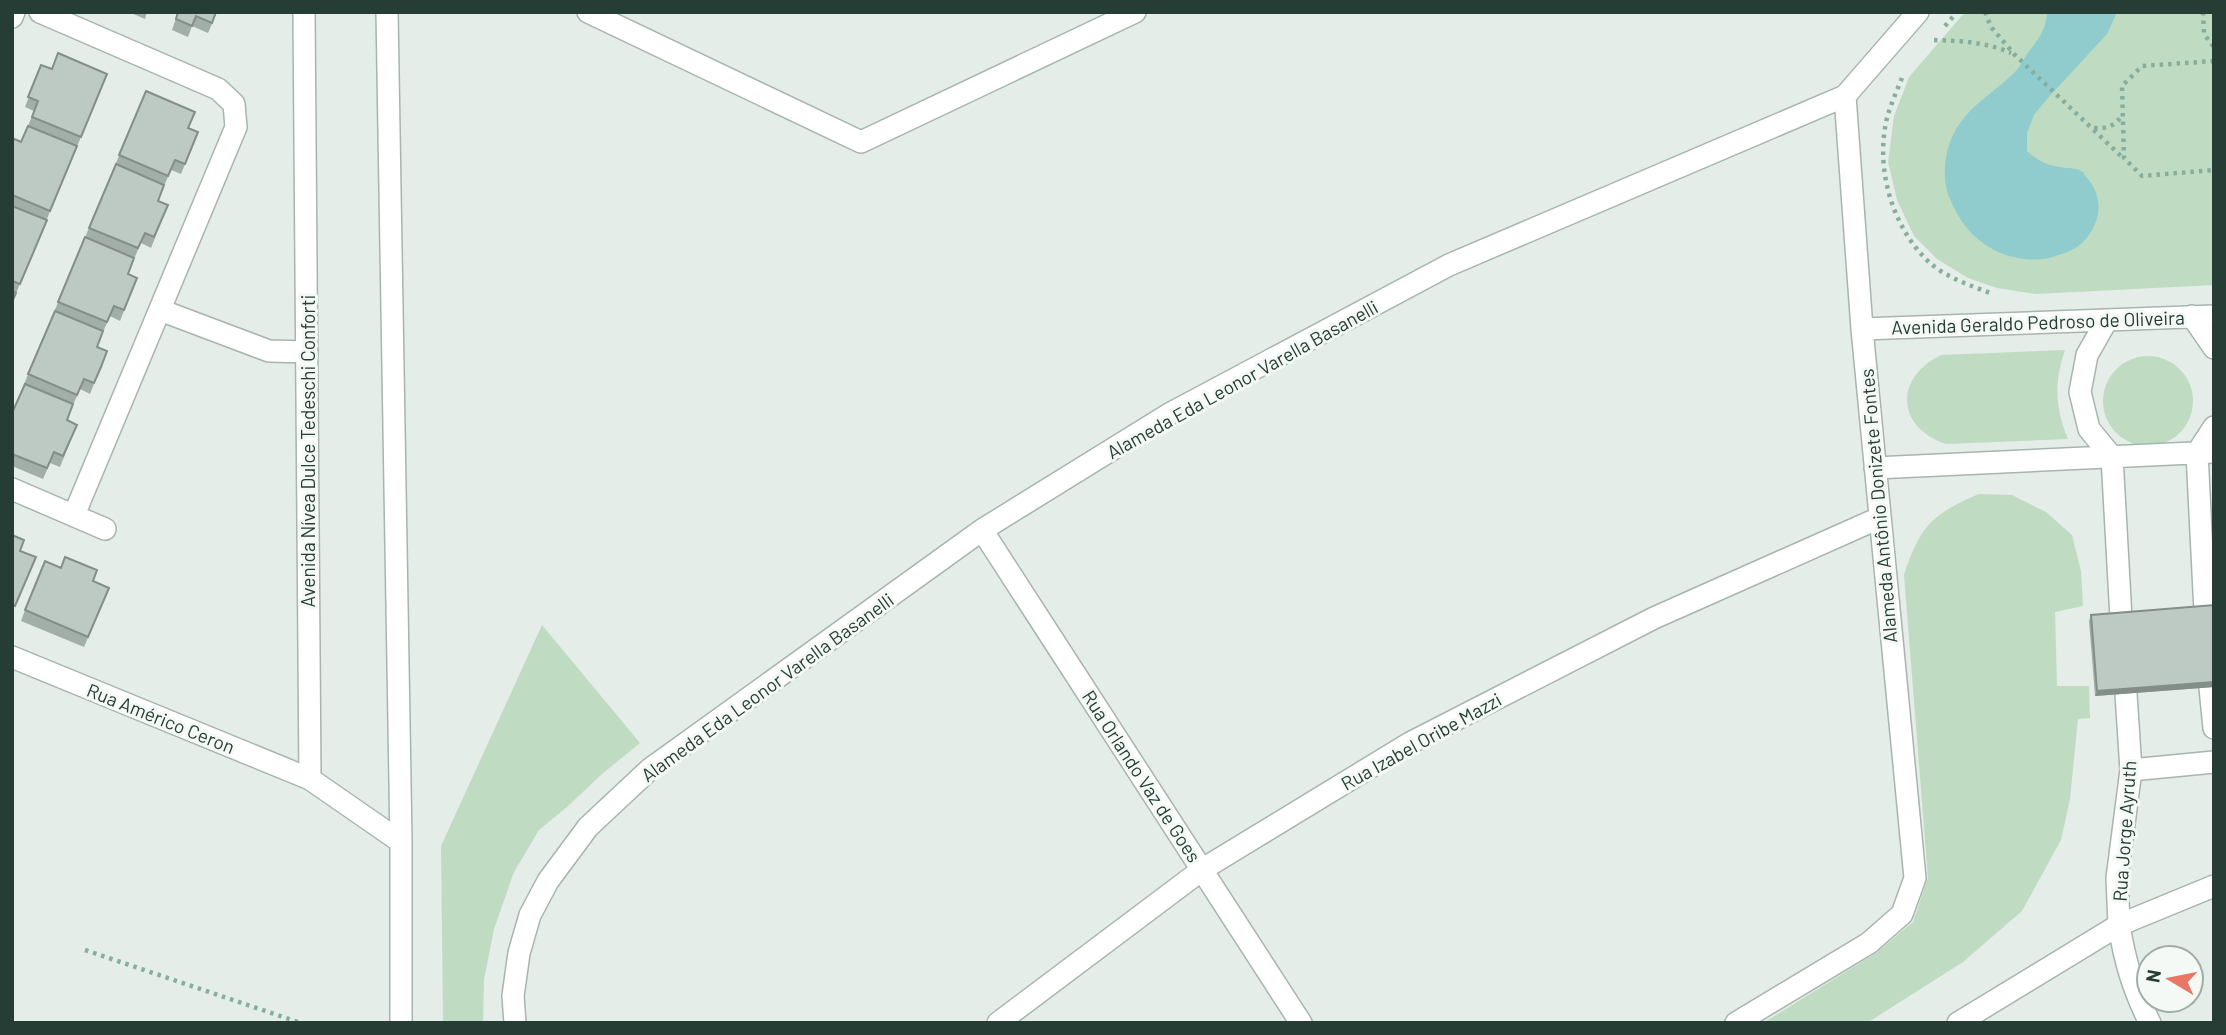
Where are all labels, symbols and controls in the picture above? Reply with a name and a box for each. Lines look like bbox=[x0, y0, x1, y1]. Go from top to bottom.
street label: Avenida Nívea Dulce Tedeschi Conforti bbox=[296, 295, 319, 607]
street label: Alameda Eda Leonor Varella Basanelli bbox=[1102, 295, 1382, 463]
street label: Avenida Geraldo Pedroso de Oliveira bbox=[1891, 305, 2185, 339]
street label: Alameda Antônio Donizete Fontes bbox=[1855, 368, 1901, 644]
street label: Alameda Eda Leonor Varella Basanelli bbox=[636, 588, 898, 786]
street label: Rua Américo Ceron bbox=[84, 678, 238, 758]
street label: Rua Orlando Vaz de Goes bbox=[1078, 686, 1206, 866]
street label: Rua Izabel Oribe Mazzi bbox=[1337, 687, 1505, 795]
street label: Rua Jorge Ayruth bbox=[2108, 760, 2140, 902]
north arrow bbox=[2135, 944, 2205, 1014]
text: N bbox=[2140, 968, 2165, 984]

